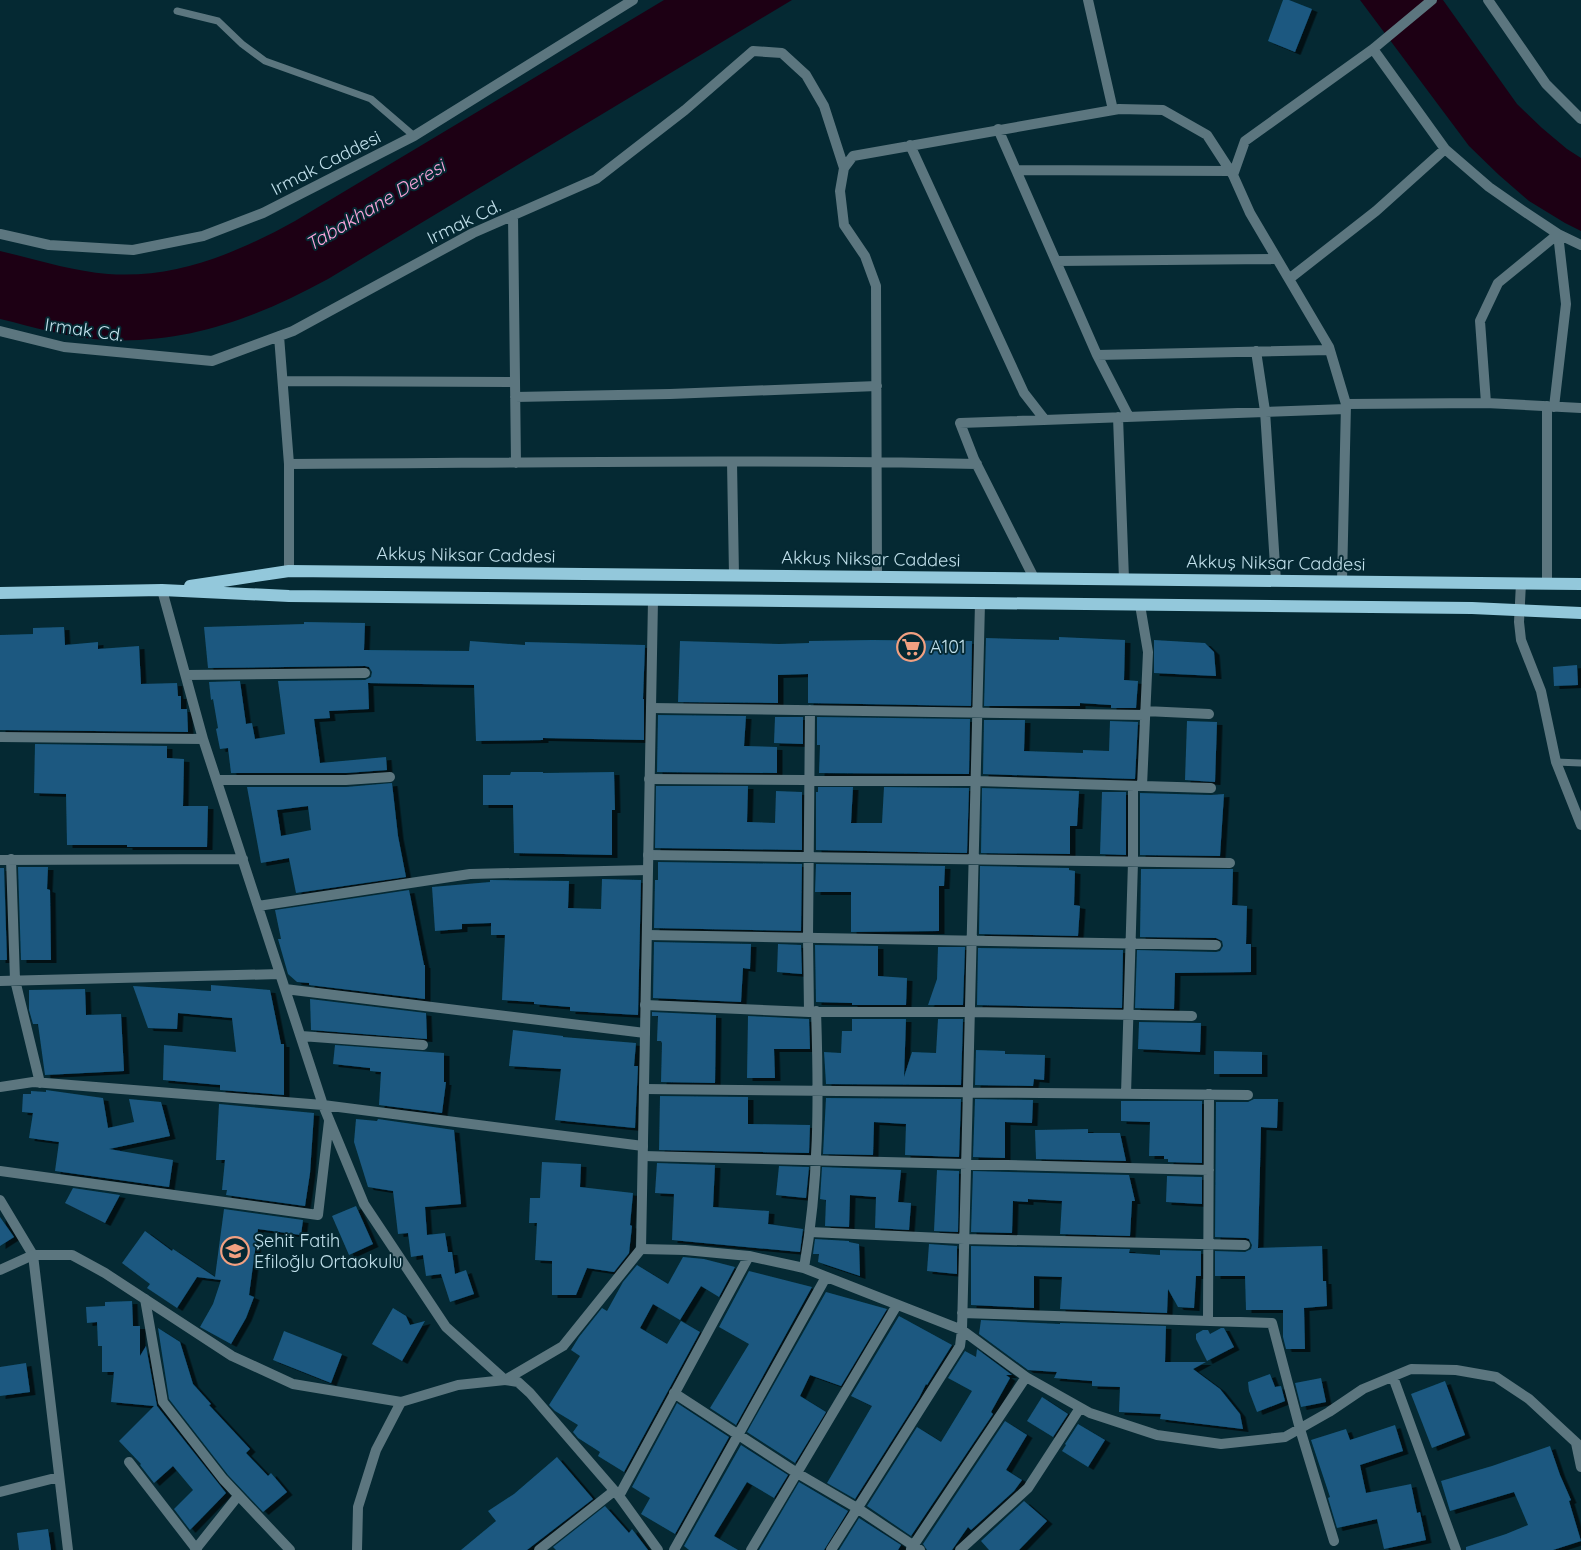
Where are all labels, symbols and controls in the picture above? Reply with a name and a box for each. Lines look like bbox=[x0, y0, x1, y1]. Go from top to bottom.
street label: Irmak Caddesi bbox=[267, 125, 385, 200]
water label: Tabakhane Deresi bbox=[301, 153, 451, 256]
street label: Irmak Cd. bbox=[423, 194, 504, 249]
street label: Irmak Cd. bbox=[43, 313, 125, 346]
street label: Akkuş Niksar Caddesi bbox=[376, 541, 556, 568]
street label: Akkuş Niksar Caddesi bbox=[781, 545, 961, 572]
street label: Akkuş Niksar Caddesi bbox=[1186, 549, 1366, 576]
supermarket icon: A101 bbox=[896, 632, 926, 662]
place label: A101 bbox=[930, 635, 966, 658]
place label: Şehit Fatih Efiloğlu Ortaokulu bbox=[254, 1229, 402, 1273]
school or university icon: Şehit Fatih Efiloğlu Ortaokulu bbox=[220, 1236, 250, 1266]

